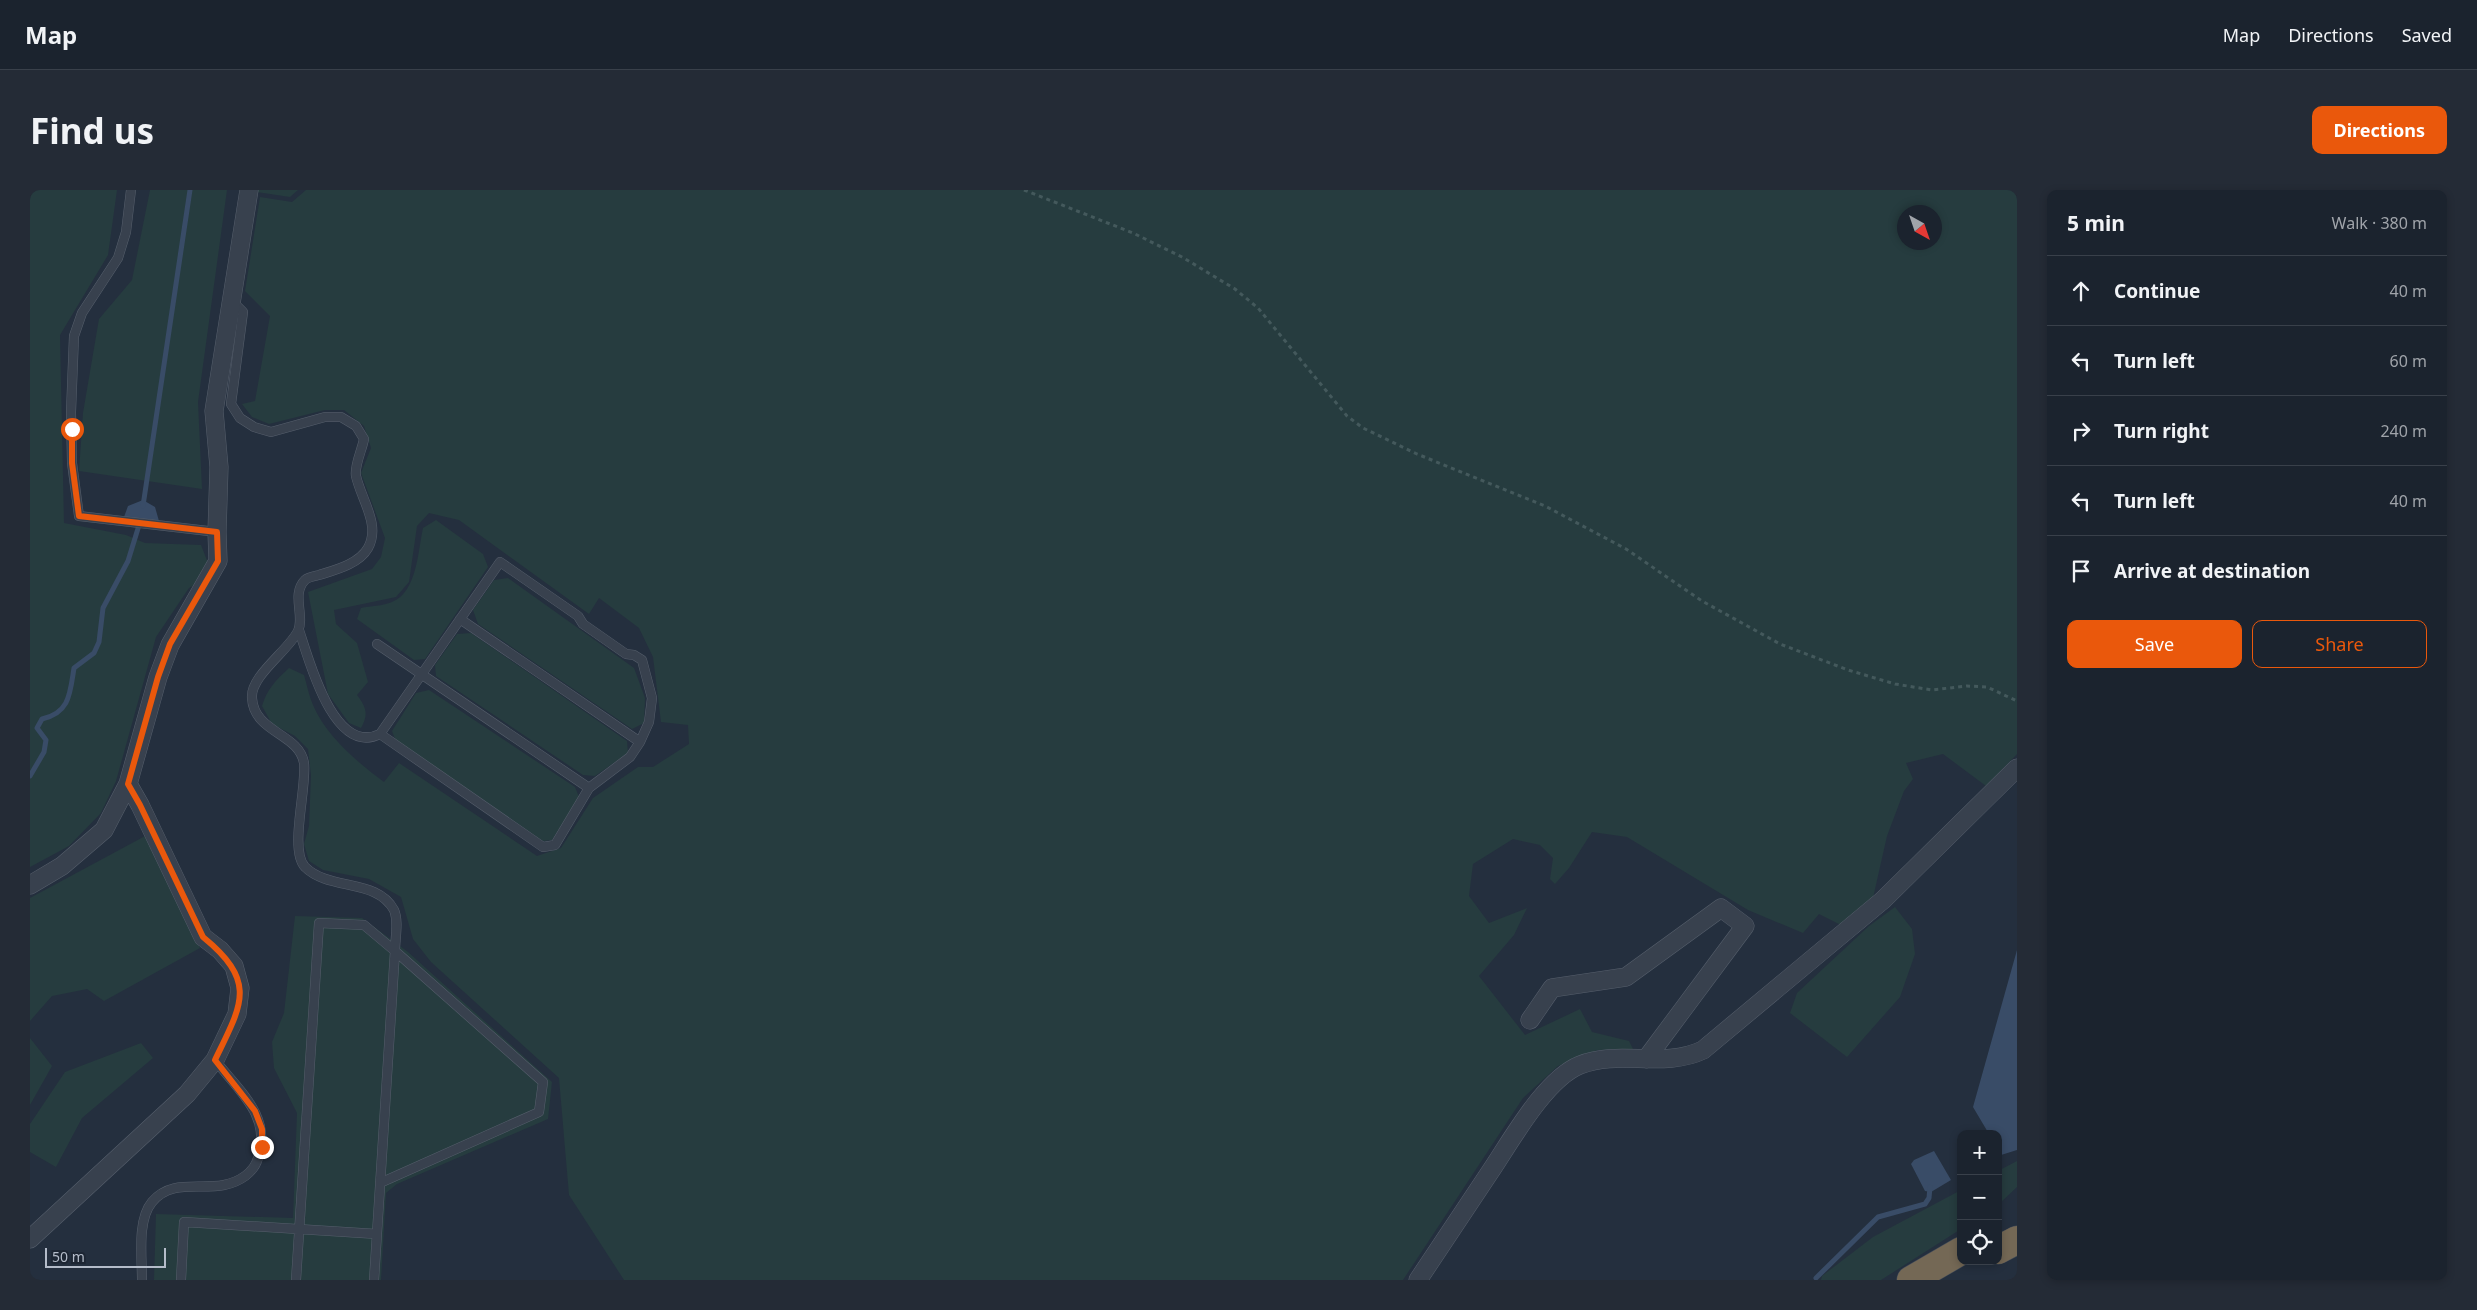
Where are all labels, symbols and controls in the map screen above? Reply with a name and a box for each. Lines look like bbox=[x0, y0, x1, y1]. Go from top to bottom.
text: Map bbox=[25, 18, 77, 51]
text: Map bbox=[2223, 23, 2260, 47]
text: Directions bbox=[2288, 23, 2374, 47]
text: Saved bbox=[2402, 23, 2452, 47]
button: Directions bbox=[2312, 106, 2447, 154]
text: Find us bbox=[30, 107, 154, 154]
north arrow bbox=[1897, 205, 1942, 250]
text: 5 min bbox=[2067, 209, 2125, 237]
text: Walk · 380 m bbox=[2332, 212, 2427, 234]
icon: ahead bbox=[2067, 277, 2095, 305]
text: Continue bbox=[2114, 278, 2200, 304]
text: 40 m bbox=[2390, 280, 2427, 302]
icon: left bbox=[2067, 347, 2095, 375]
text: Turn left bbox=[2114, 348, 2195, 374]
text: 60 m bbox=[2390, 350, 2427, 372]
icon: right bbox=[2067, 417, 2095, 445]
route start bbox=[61, 418, 84, 441]
text: Turn right bbox=[2114, 418, 2209, 444]
text: 240 m bbox=[2380, 420, 2427, 442]
icon: left bbox=[2067, 487, 2095, 515]
text: Turn left bbox=[2114, 488, 2195, 514]
text: 40 m bbox=[2390, 490, 2427, 512]
icon: arrive bbox=[2067, 557, 2095, 585]
text: Arrive at destination bbox=[2114, 558, 2310, 584]
button: Save bbox=[2067, 620, 2242, 668]
button: Share bbox=[2252, 620, 2427, 668]
map controls bbox=[1957, 1130, 2002, 1265]
button: + bbox=[1957, 1130, 2002, 1175]
route end bbox=[251, 1136, 274, 1159]
button: − bbox=[1957, 1175, 2002, 1220]
button: locate bbox=[1957, 1220, 2002, 1265]
scale bar bbox=[45, 1245, 166, 1268]
text: 50 m bbox=[52, 1247, 85, 1266]

